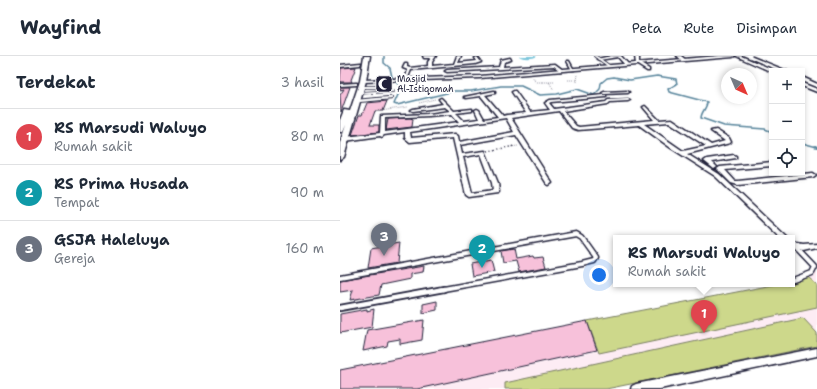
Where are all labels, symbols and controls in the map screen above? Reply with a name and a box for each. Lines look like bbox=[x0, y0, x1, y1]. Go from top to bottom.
text: Wayfind bbox=[20, 15, 101, 40]
text: Peta bbox=[632, 19, 661, 37]
text: Rute bbox=[683, 19, 714, 37]
text: Disimpan bbox=[736, 19, 797, 37]
north arrow bbox=[721, 68, 757, 104]
map controls bbox=[769, 68, 805, 176]
button: + bbox=[769, 68, 805, 104]
text: Terdekat bbox=[16, 71, 96, 93]
place label: Masjid Al-Istiqomah bbox=[397, 73, 454, 95]
text: 3 hasil bbox=[281, 74, 324, 91]
mosque icon: Masjid Al-Istiqomah bbox=[374, 74, 394, 94]
button: − bbox=[769, 104, 805, 140]
text: RS Marsudi Waluyo bbox=[54, 118, 207, 138]
text: 1 bbox=[26, 128, 32, 145]
text: 80 m bbox=[290, 128, 324, 145]
text: Rumah sakit bbox=[54, 138, 133, 155]
button: locate bbox=[769, 140, 805, 176]
text: RS Prima Husada bbox=[54, 174, 188, 194]
text: 2 bbox=[24, 184, 34, 201]
text: 90 m bbox=[290, 184, 324, 201]
text: Tempat bbox=[54, 194, 100, 211]
pin: 3 bbox=[371, 223, 397, 256]
text: GSJA Haleluya bbox=[54, 230, 169, 250]
pin: 2 bbox=[469, 235, 495, 268]
popup bbox=[613, 235, 795, 287]
text: 3 bbox=[24, 240, 34, 257]
text: 160 m bbox=[286, 240, 324, 257]
text: RS Marsudi Waluyo bbox=[628, 243, 780, 263]
text: Gereja bbox=[54, 250, 95, 267]
text: Rumah sakit bbox=[628, 263, 706, 280]
your location bbox=[589, 265, 609, 285]
pin: 1 bbox=[691, 300, 717, 333]

